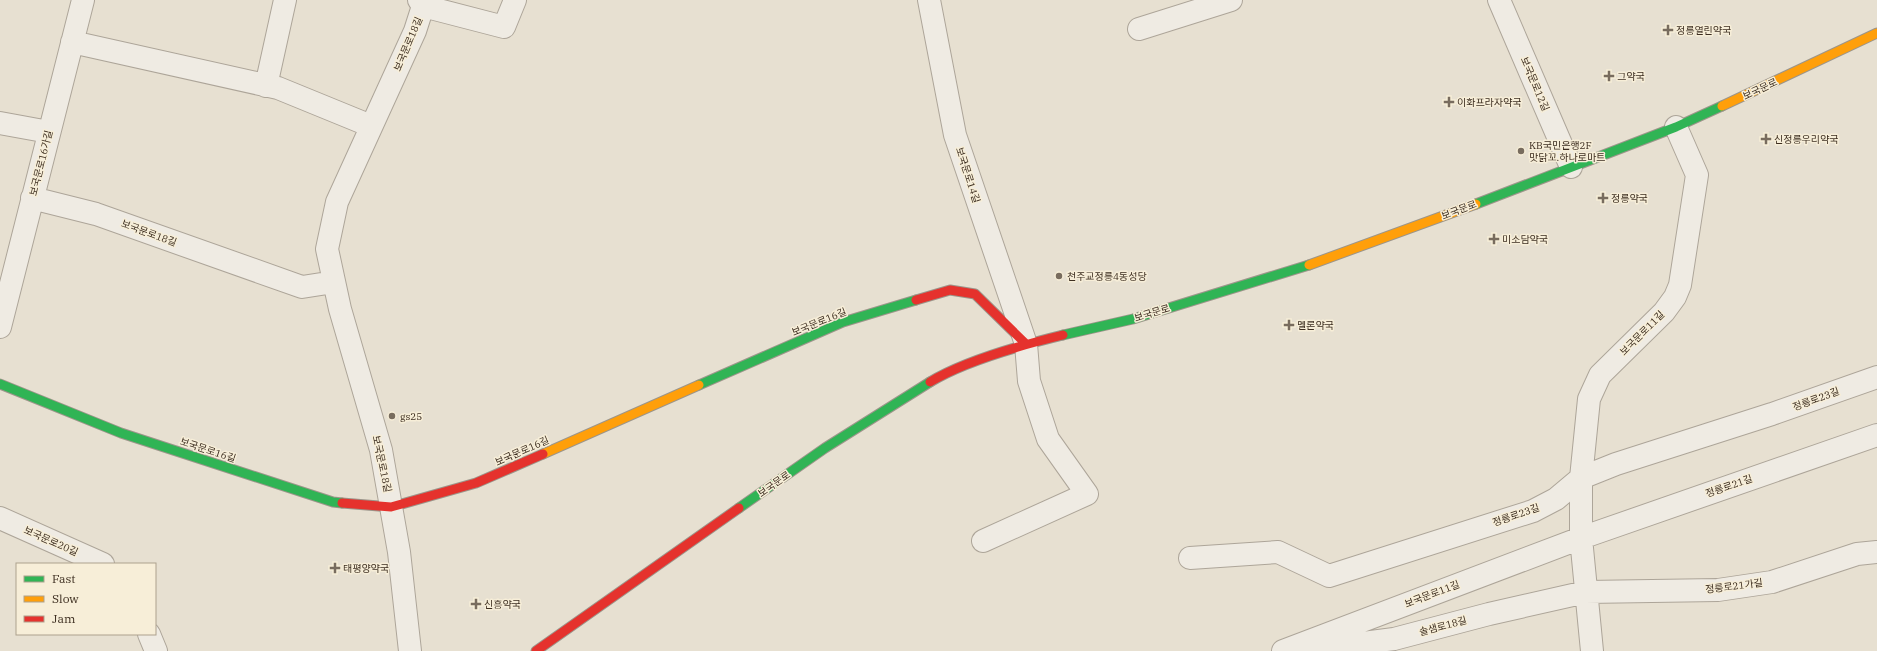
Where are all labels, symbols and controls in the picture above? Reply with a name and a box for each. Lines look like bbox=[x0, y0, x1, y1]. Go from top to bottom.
street label: 보국문로18길 bbox=[391, 15, 425, 73]
place label: 정릉열린약국 bbox=[1676, 24, 1731, 37]
marker: 정릉열린약국 bbox=[1663, 25, 1673, 35]
street label: 보국문로12길 bbox=[1518, 55, 1552, 113]
place label: 그약국 bbox=[1617, 70, 1645, 83]
marker: 그약국 bbox=[1604, 71, 1614, 81]
street label: 보국문로 bbox=[1741, 75, 1779, 103]
place label: 이화프라자약국 bbox=[1457, 96, 1521, 109]
marker: 이화프라자약국 bbox=[1444, 97, 1454, 107]
street label: 보국문로16가길 bbox=[27, 129, 55, 197]
place label: 신정릉우리약국 bbox=[1774, 133, 1838, 146]
marker: 신정릉우리약국 bbox=[1761, 134, 1771, 144]
place label: KB국민은행2F 맛닭꼬.하나로마트 bbox=[1529, 139, 1605, 164]
street label: 보국문로14길 bbox=[953, 145, 983, 205]
marker: KB국민은행2F 맛닭꼬.하나로마트 bbox=[1516, 146, 1526, 156]
place label: 정릉약국 bbox=[1611, 192, 1648, 205]
marker: 정릉약국 bbox=[1598, 193, 1608, 203]
street label: 보국문로 bbox=[1439, 197, 1479, 223]
street label: 보국문로18길 bbox=[120, 217, 178, 249]
place label: 미소담약국 bbox=[1502, 233, 1548, 246]
marker: 미소담약국 bbox=[1489, 234, 1499, 244]
place label: 천주교정릉4동성당 bbox=[1067, 270, 1147, 283]
marker: 천주교정릉4동성당 bbox=[1054, 271, 1064, 281]
street label: 보국문로 bbox=[1132, 301, 1172, 325]
street label: 보국문로16길 bbox=[790, 305, 848, 339]
street label: 보국문로11길 bbox=[1617, 308, 1667, 358]
place label: 멜론약국 bbox=[1297, 319, 1334, 332]
marker: 멜론약국 bbox=[1284, 320, 1294, 330]
street label: 정릉로23길 bbox=[1791, 385, 1841, 413]
place label: gs25 bbox=[400, 410, 422, 423]
marker: gs25 bbox=[387, 411, 397, 421]
street label: 보국문로16길 bbox=[493, 433, 551, 469]
street label: 보국문로18길 bbox=[370, 434, 394, 494]
street label: 보국문로16길 bbox=[178, 435, 238, 465]
street label: 보국문로 bbox=[755, 468, 793, 500]
street label: 정릉로21길 bbox=[1704, 472, 1754, 500]
street label: 정릉로23길 bbox=[1491, 501, 1541, 529]
street label: 보국문로20길 bbox=[22, 523, 80, 559]
place label: 태평양약국 bbox=[343, 562, 389, 575]
legend bbox=[16, 563, 156, 635]
marker: 태평양약국 bbox=[330, 563, 340, 573]
text: Fast bbox=[52, 571, 76, 586]
street label: 정릉로21가길 bbox=[1704, 576, 1764, 596]
street label: 보국문로11길 bbox=[1403, 578, 1461, 610]
text: Slow bbox=[52, 591, 79, 606]
place label: 신흥약국 bbox=[484, 598, 521, 611]
marker: 신흥약국 bbox=[471, 599, 481, 609]
text: Jam bbox=[52, 611, 76, 626]
street label: 솔샘로18길 bbox=[1418, 613, 1468, 639]

